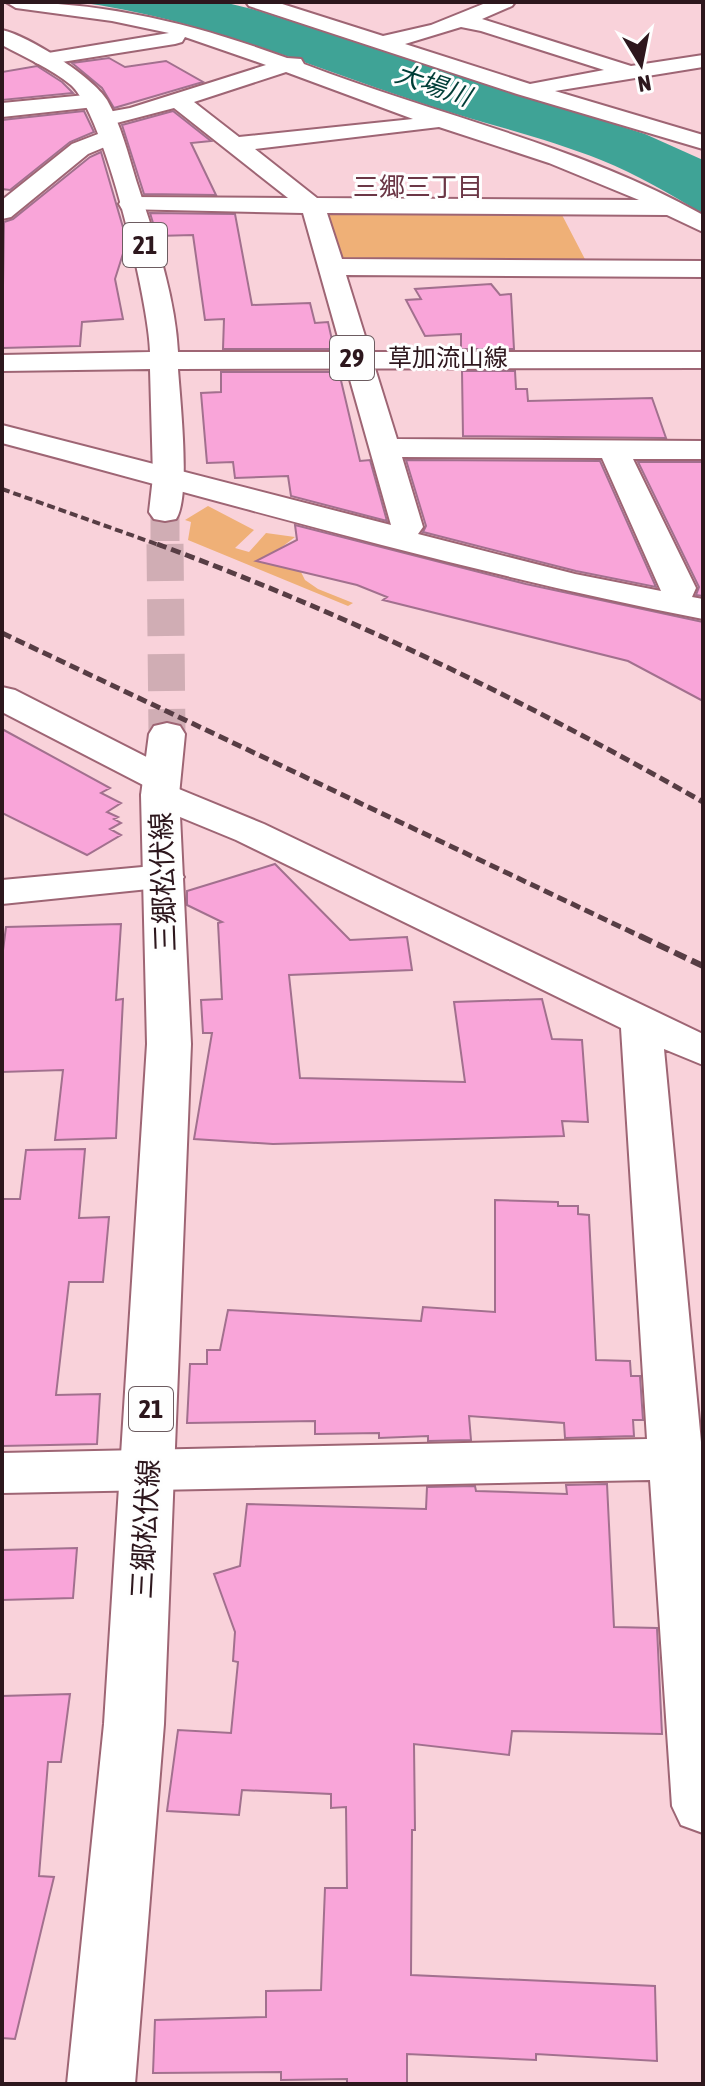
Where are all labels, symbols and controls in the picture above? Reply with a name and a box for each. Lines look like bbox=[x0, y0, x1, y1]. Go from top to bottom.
north arrow bbox=[601, 24, 681, 104]
water label: 大場川 bbox=[391, 58, 478, 113]
text: N bbox=[636, 70, 653, 98]
district label: 三郷三丁目 bbox=[353, 172, 483, 202]
road number: 21 bbox=[123, 223, 167, 267]
road number: 29 bbox=[330, 336, 374, 380]
street label: 草加流山線 bbox=[388, 344, 508, 371]
street label: 三郷松伏線 bbox=[145, 811, 181, 953]
road number: 21 bbox=[129, 1387, 173, 1431]
street label: 三郷松伏線 bbox=[125, 1458, 165, 1600]

